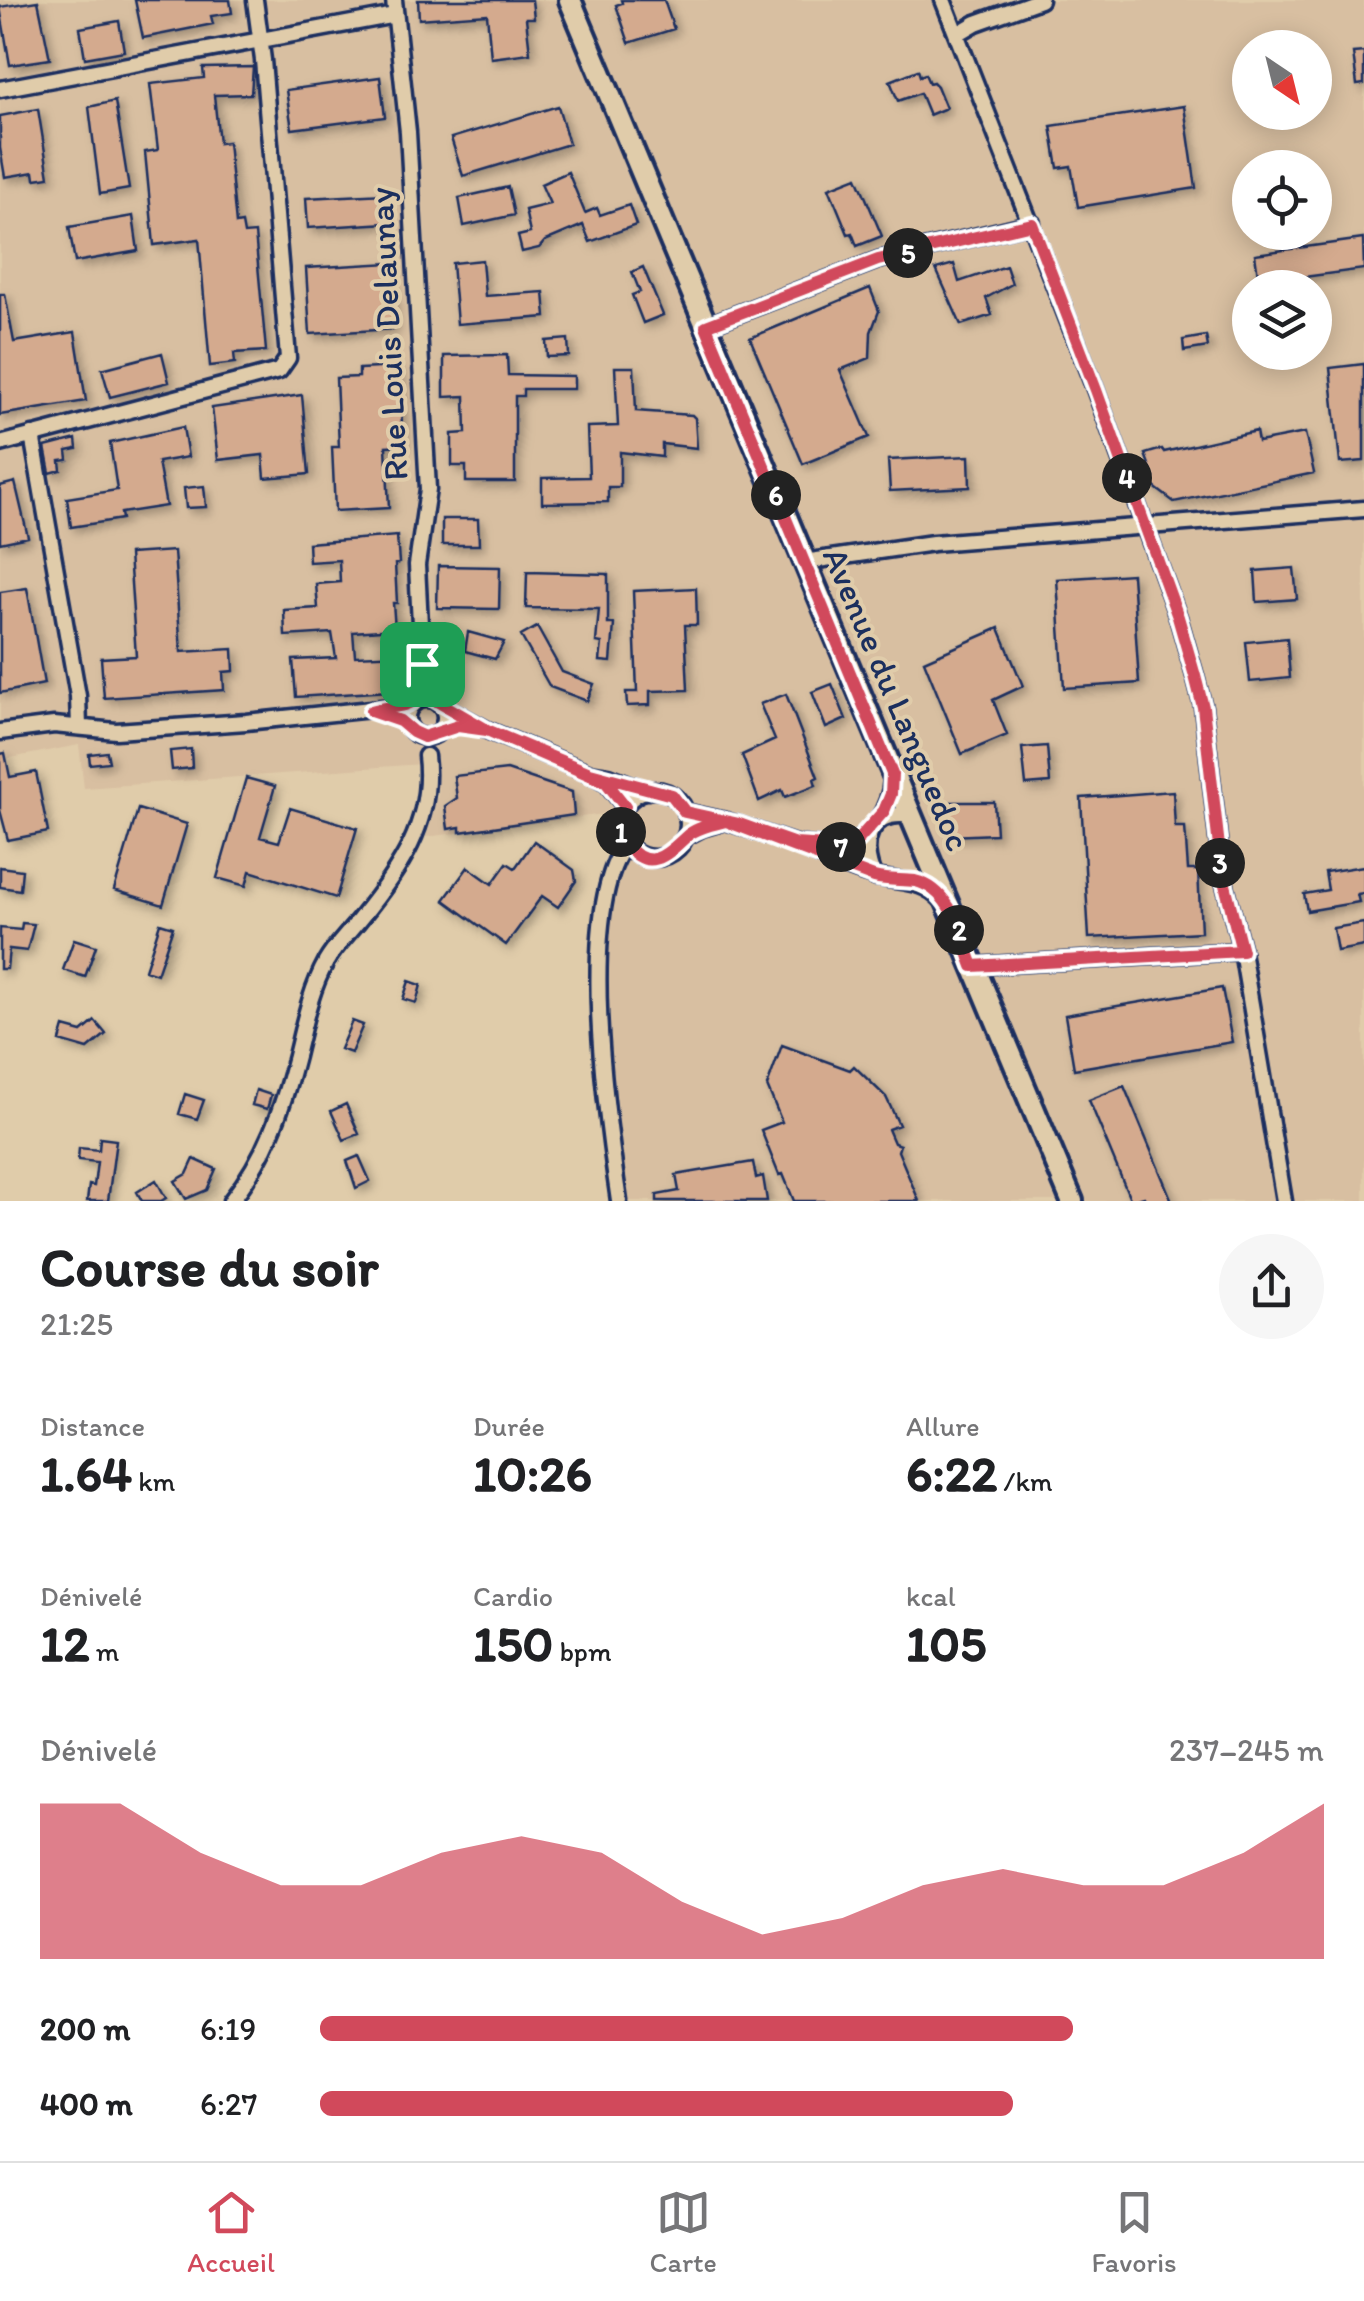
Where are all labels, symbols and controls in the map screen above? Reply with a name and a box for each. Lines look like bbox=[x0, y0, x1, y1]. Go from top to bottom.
north arrow bbox=[1232, 30, 1332, 130]
map controls bbox=[1232, 30, 1332, 370]
button: locate bbox=[1232, 150, 1332, 250]
street label: Rue Louis Delaunay bbox=[359, 186, 417, 482]
pin: 5 bbox=[883, 228, 933, 278]
text: 5 bbox=[901, 236, 915, 270]
button: layers bbox=[1232, 270, 1332, 370]
pin: 4 bbox=[1102, 453, 1152, 503]
text: 4 bbox=[1119, 461, 1135, 495]
pin: 6 bbox=[751, 470, 801, 520]
text: 6 bbox=[769, 478, 783, 512]
street label: Avenue du Languedoc bbox=[814, 541, 980, 857]
pin bbox=[380, 622, 465, 707]
icon: arrive bbox=[395, 637, 450, 692]
pin: 1 bbox=[596, 807, 646, 857]
text: 1 bbox=[615, 815, 628, 849]
pin: 7 bbox=[816, 822, 866, 872]
text: 7 bbox=[834, 830, 848, 864]
pin: 3 bbox=[1195, 838, 1245, 888]
text: 3 bbox=[1212, 846, 1228, 880]
pin: 2 bbox=[934, 905, 984, 955]
text: 2 bbox=[952, 913, 966, 947]
text: Course du soir bbox=[40, 1234, 379, 1300]
button: share bbox=[1219, 1234, 1324, 1339]
text: 21:25 bbox=[40, 1305, 113, 1343]
text: Distance bbox=[40, 1409, 145, 1443]
text: Durée bbox=[473, 1409, 545, 1443]
text: Allure bbox=[906, 1409, 980, 1443]
text: 1.64 bbox=[40, 1443, 132, 1504]
text: 10:26 bbox=[473, 1443, 592, 1504]
text: 6:22 bbox=[906, 1443, 997, 1504]
text: km bbox=[132, 1464, 175, 1498]
text: /km bbox=[997, 1464, 1052, 1498]
text: Dénivelé bbox=[40, 1579, 142, 1613]
text: Cardio bbox=[473, 1579, 553, 1613]
text: kcal bbox=[906, 1579, 956, 1613]
text: 12 bbox=[40, 1613, 90, 1674]
text: 150 bbox=[473, 1613, 553, 1674]
text: 105 bbox=[906, 1613, 986, 1674]
text: m bbox=[90, 1634, 119, 1668]
text: bpm bbox=[553, 1634, 612, 1668]
text: Dénivelé bbox=[40, 1731, 157, 1769]
text: 237–245 m bbox=[1169, 1731, 1324, 1769]
text: 200 m bbox=[40, 2010, 130, 2048]
text: 6:19 bbox=[200, 2010, 256, 2048]
text: 400 m bbox=[40, 2085, 133, 2123]
text: 6:27 bbox=[200, 2085, 257, 2123]
tab: Accueil bbox=[187, 2185, 275, 2279]
tab: Carte bbox=[649, 2185, 717, 2279]
tab: Favoris bbox=[1091, 2185, 1177, 2279]

